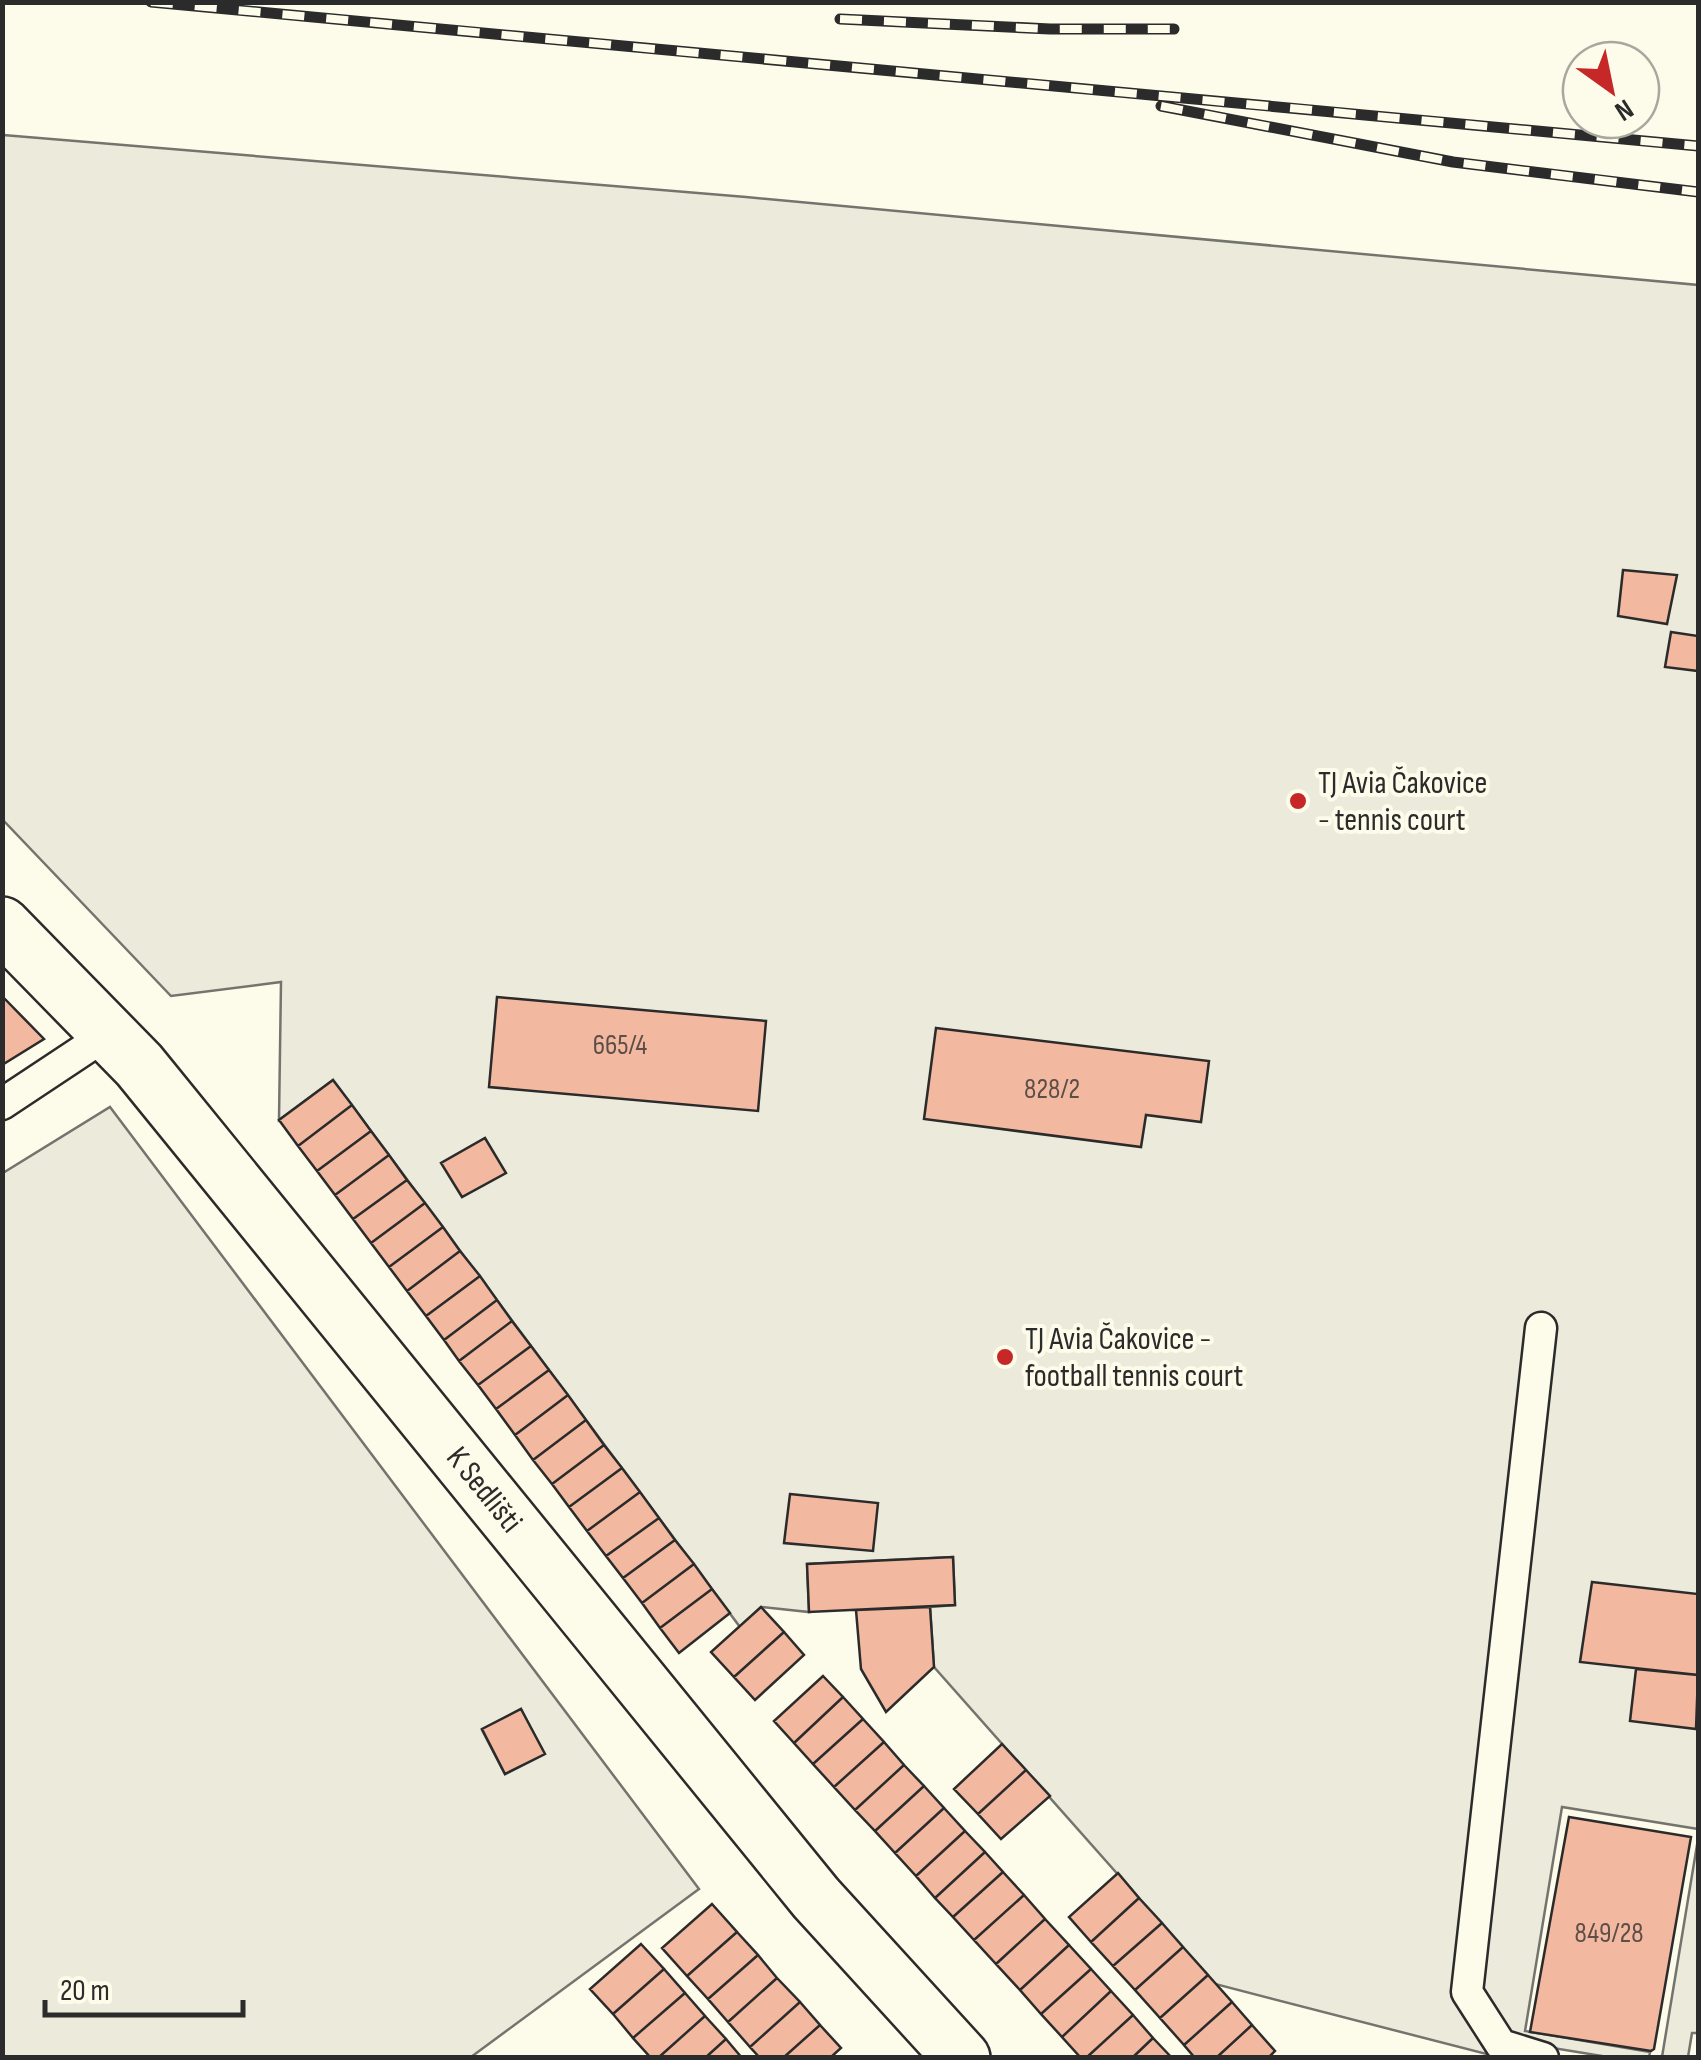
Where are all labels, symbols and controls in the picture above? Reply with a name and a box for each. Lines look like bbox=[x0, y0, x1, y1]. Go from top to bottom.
north arrow bbox=[1561, 40, 1661, 140]
text: N bbox=[1609, 92, 1639, 128]
place label: TJ Avia Čakovice - tennis court bbox=[1318, 764, 1487, 840]
marker: TJ Avia Čakovice - tennis court bbox=[1287, 790, 1309, 812]
house number: 665/4 bbox=[593, 1029, 648, 1062]
house number: 828/2 bbox=[1024, 1073, 1080, 1106]
place label: TJ Avia Čakovice - football tennis court bbox=[1025, 1320, 1243, 1396]
marker: TJ Avia Čakovice - football tennis court bbox=[994, 1346, 1016, 1368]
street label: K Sedlišti bbox=[438, 1439, 530, 1541]
house number: 849/28 bbox=[1575, 1917, 1643, 1950]
scale bar bbox=[45, 1955, 242, 2017]
text: 20 m bbox=[60, 1973, 110, 2009]

